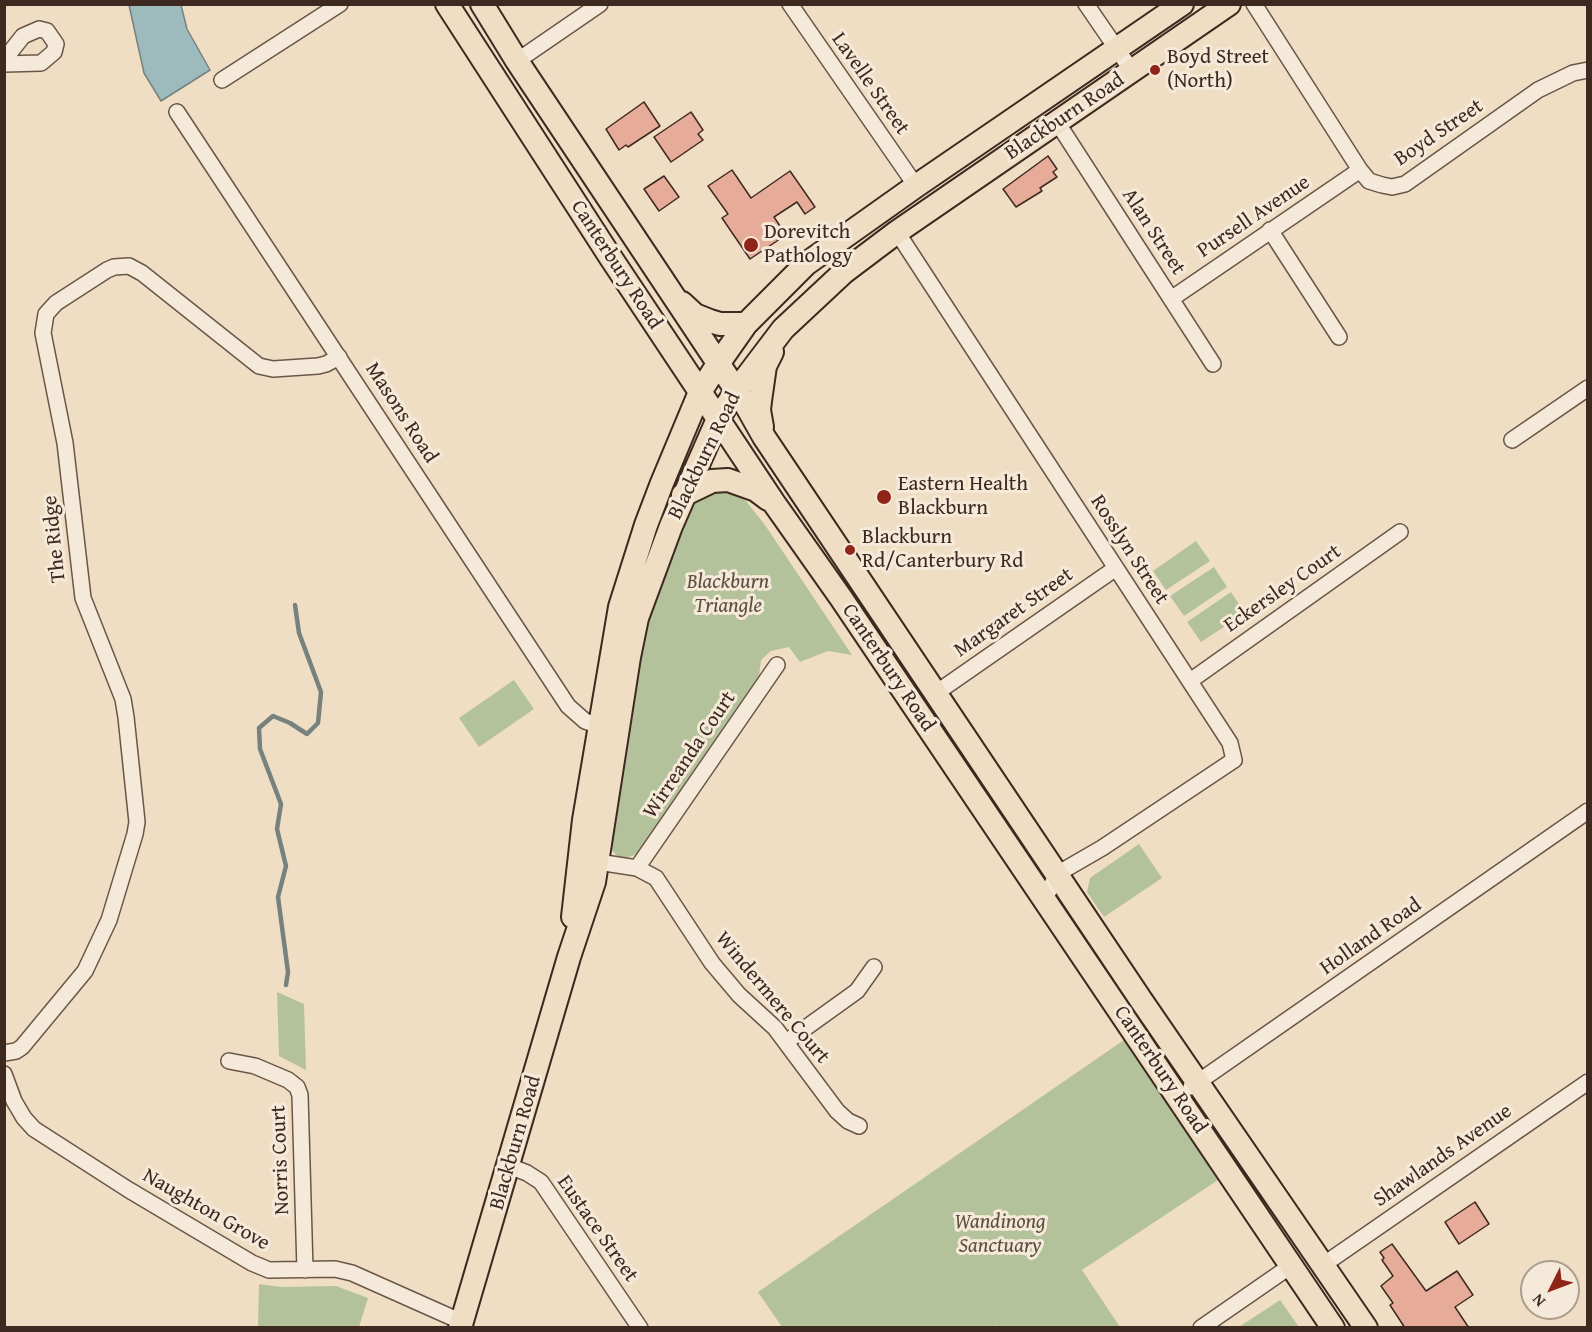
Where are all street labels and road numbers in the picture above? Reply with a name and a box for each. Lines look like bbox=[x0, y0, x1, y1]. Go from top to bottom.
street label: Lavelle Street bbox=[826, 28, 914, 140]
street label: Blackburn Road bbox=[1000, 68, 1130, 166]
street label: Boyd Street bbox=[1390, 94, 1488, 172]
street label: Pursell Avenue bbox=[1193, 170, 1315, 264]
street label: Alan Street bbox=[1116, 184, 1190, 280]
street label: Canterbury Road bbox=[565, 196, 667, 334]
street label: Masons Road bbox=[359, 358, 443, 468]
street label: Blackburn Road bbox=[663, 388, 747, 524]
street label: Rosslyn Street bbox=[1084, 491, 1174, 609]
street label: The Ridge bbox=[38, 494, 72, 584]
street label: Eckersley Court bbox=[1220, 539, 1346, 639]
street label: Margaret Street bbox=[950, 563, 1078, 663]
street label: Canterbury Road bbox=[836, 599, 940, 737]
street label: Wirreanda Court bbox=[638, 687, 742, 823]
street label: Holland Road bbox=[1315, 893, 1427, 981]
street label: Windermere Court bbox=[709, 927, 835, 1069]
street label: Canterbury Road bbox=[1108, 1001, 1212, 1139]
street label: Blackburn Road bbox=[485, 1073, 547, 1213]
street label: Shawlands Avenue bbox=[1369, 1099, 1517, 1213]
street label: Norris Court bbox=[266, 1105, 296, 1215]
street label: Naughton Grove bbox=[138, 1163, 274, 1257]
street label: Eustace Street bbox=[551, 1171, 643, 1287]

